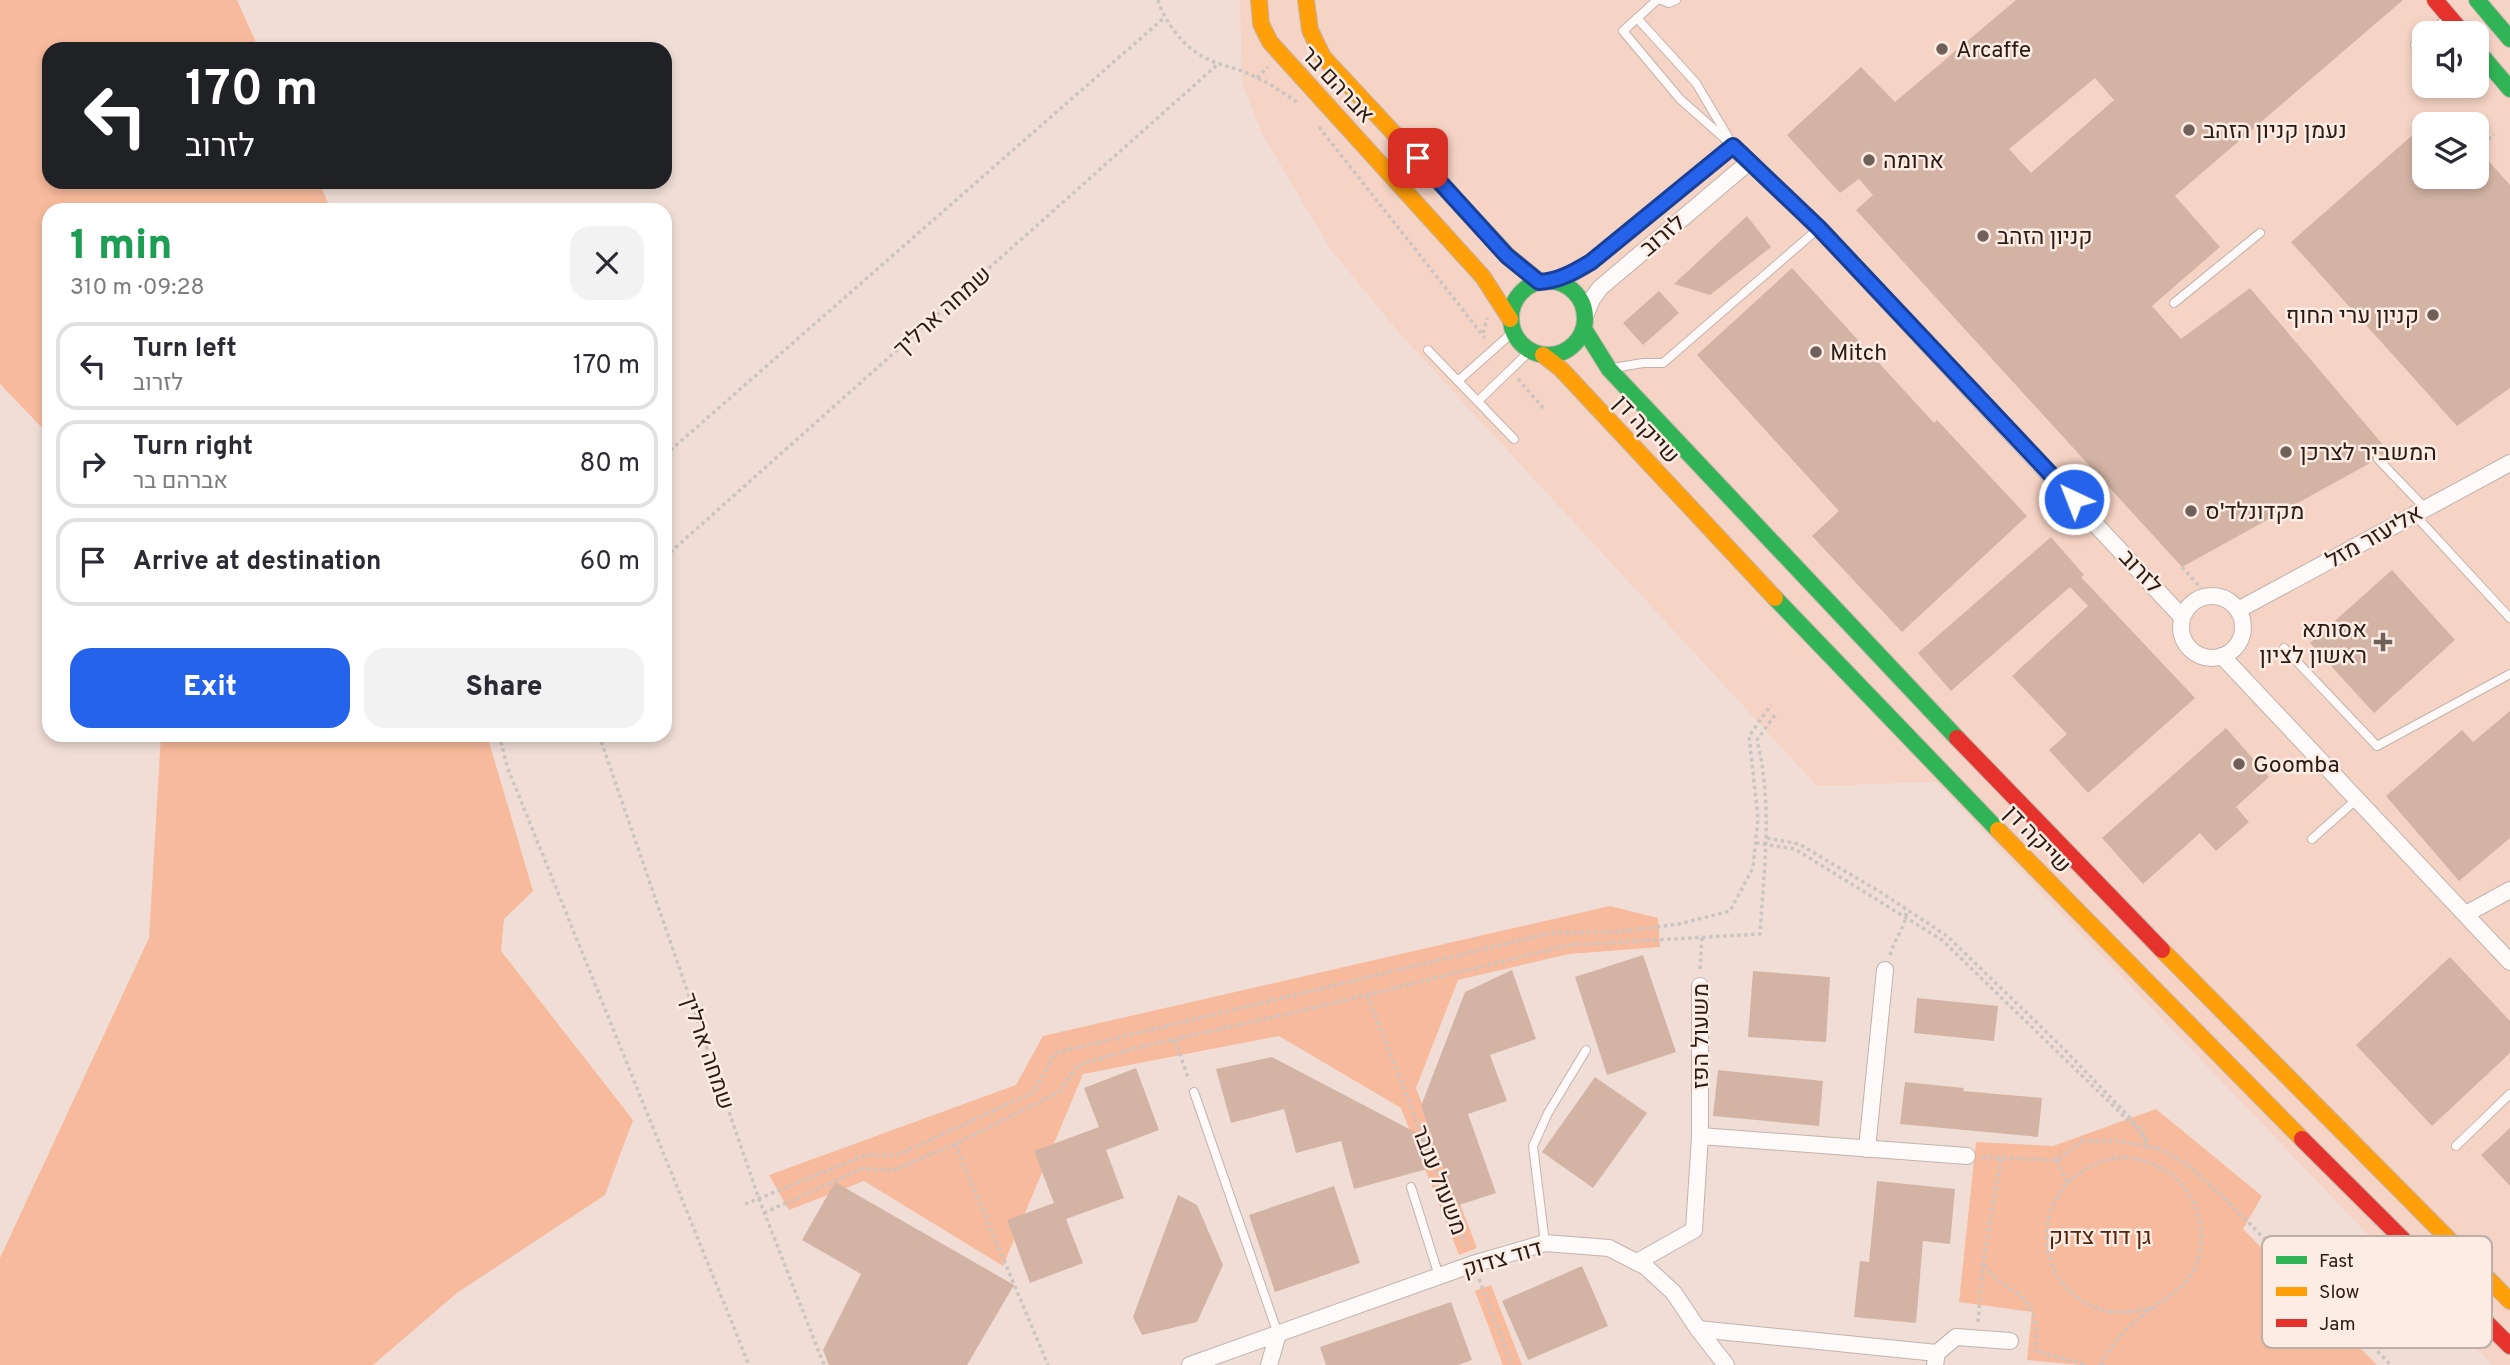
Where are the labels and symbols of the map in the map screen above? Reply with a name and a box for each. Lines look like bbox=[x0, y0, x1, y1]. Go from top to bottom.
place label: Arcaffe bbox=[1956, 37, 2031, 66]
street label: אברהם בר bbox=[1293, 41, 1379, 130]
marker: Arcaffe bbox=[1934, 41, 1950, 57]
place label: נעמן קניון הזהב bbox=[2203, 118, 2347, 147]
marker: נעמן קניון הזהב bbox=[2181, 122, 2197, 138]
pin bbox=[1388, 128, 1448, 188]
place label: ארומה bbox=[1883, 148, 1944, 177]
marker: ארומה bbox=[1861, 152, 1877, 168]
street label: לזרוב bbox=[1635, 210, 1692, 264]
place label: קניון הזהב bbox=[1997, 224, 2093, 253]
marker: קניון הזהב bbox=[1975, 228, 1991, 244]
street label: שמחה ארליך bbox=[889, 261, 999, 364]
place label: קניון ערי החוף bbox=[2286, 303, 2419, 332]
marker: קניון ערי החוף bbox=[2425, 307, 2441, 323]
place label: Mitch bbox=[1830, 340, 1887, 369]
marker: Mitch bbox=[1808, 344, 1824, 360]
street label: שייקה דן bbox=[1606, 390, 1684, 471]
place label: המשביר לצרכן bbox=[2300, 440, 2437, 469]
marker: המשביר לצרכן bbox=[2278, 444, 2294, 460]
position arrow bbox=[2037, 462, 2111, 536]
place label: מקדונלד'ס bbox=[2205, 499, 2304, 528]
street label: אליעזר מזל bbox=[2322, 500, 2429, 577]
marker: מקדונלד'ס bbox=[2183, 503, 2199, 519]
street label: לזרוב bbox=[2111, 544, 2167, 601]
place label: אסותא ראשון לציון bbox=[2259, 617, 2367, 672]
marker: אסותא ראשון לציון bbox=[2373, 632, 2393, 652]
place label: Goomba bbox=[2253, 752, 2340, 781]
marker: Goomba bbox=[2231, 756, 2247, 772]
street label: שייקה דן bbox=[1997, 800, 2076, 881]
street label: משעול הפז bbox=[1688, 983, 1717, 1089]
street label: שמחה ארליך bbox=[672, 989, 739, 1114]
street label: משעול ענבר bbox=[1403, 1122, 1472, 1240]
park label: גן דוד צדוק bbox=[2049, 1224, 2151, 1253]
street label: דוד צדוק bbox=[1459, 1235, 1546, 1286]
legend bbox=[2262, 1236, 2492, 1348]
text: Fast bbox=[2319, 1250, 2354, 1274]
text: Slow bbox=[2319, 1281, 2359, 1305]
text: Jam bbox=[2319, 1313, 2356, 1337]

